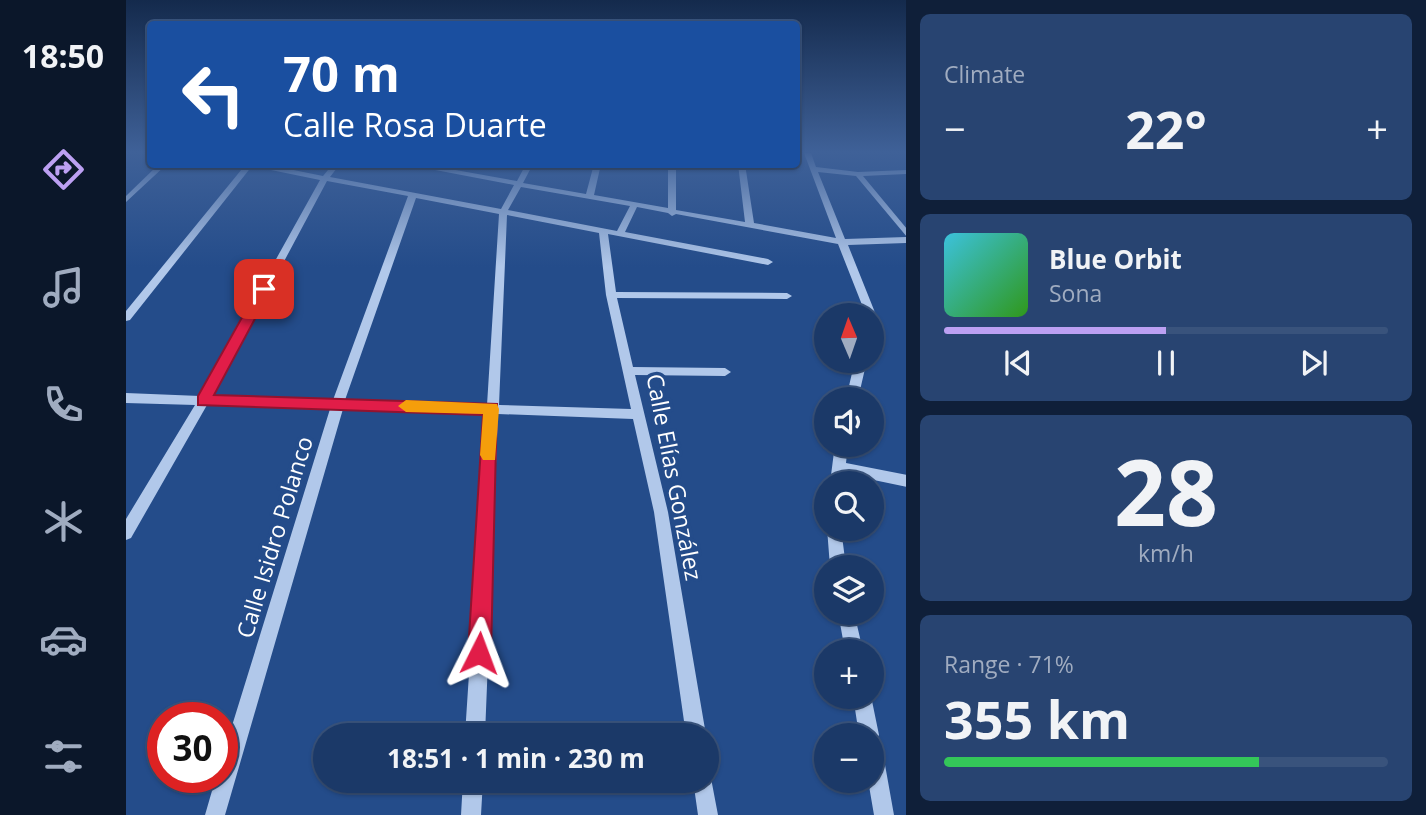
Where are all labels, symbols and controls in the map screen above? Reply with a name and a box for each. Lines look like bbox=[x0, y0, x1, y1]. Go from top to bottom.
text: 18:50 bbox=[22, 34, 104, 77]
text: 70 m bbox=[283, 40, 400, 106]
icon: left bbox=[168, 49, 259, 140]
text: Climate bbox=[944, 58, 1025, 90]
text: 22° bbox=[1125, 93, 1207, 164]
text: − bbox=[944, 102, 966, 154]
text: + bbox=[1366, 102, 1388, 154]
text: Calle Rosa Duarte bbox=[283, 103, 547, 146]
icon: directions bbox=[39, 145, 88, 194]
text: Blue Orbit bbox=[1049, 241, 1182, 277]
pin bbox=[234, 259, 294, 319]
icon: music bbox=[39, 263, 88, 312]
icon: arrive bbox=[245, 270, 283, 308]
text: Sona bbox=[1049, 277, 1102, 309]
north arrow bbox=[814, 303, 884, 373]
map controls bbox=[814, 303, 884, 793]
icon: previous bbox=[999, 344, 1037, 382]
icon: pause bbox=[1147, 344, 1185, 382]
icon: next bbox=[1295, 344, 1333, 382]
street label: Calle Elías González bbox=[639, 371, 711, 583]
icon: phone bbox=[39, 380, 88, 429]
button: sound bbox=[814, 387, 884, 457]
text: 28 bbox=[1114, 429, 1218, 553]
street label: Calle Isidro Polanco bbox=[228, 432, 320, 642]
button: search bbox=[814, 471, 884, 541]
icon: climate bbox=[39, 497, 88, 546]
text: km/h bbox=[1138, 537, 1194, 569]
button: layers bbox=[814, 555, 884, 625]
icon: car bbox=[39, 615, 88, 664]
position arrow bbox=[442, 616, 516, 690]
button: + bbox=[814, 639, 884, 709]
text: Range · 71% bbox=[944, 648, 1074, 680]
text: 355 km bbox=[944, 683, 1130, 754]
speed limit sign: 30 bbox=[147, 702, 238, 793]
button: − bbox=[814, 723, 884, 793]
icon: filters bbox=[39, 732, 88, 781]
text: 18:51 · 1 min · 230 m bbox=[387, 740, 645, 776]

